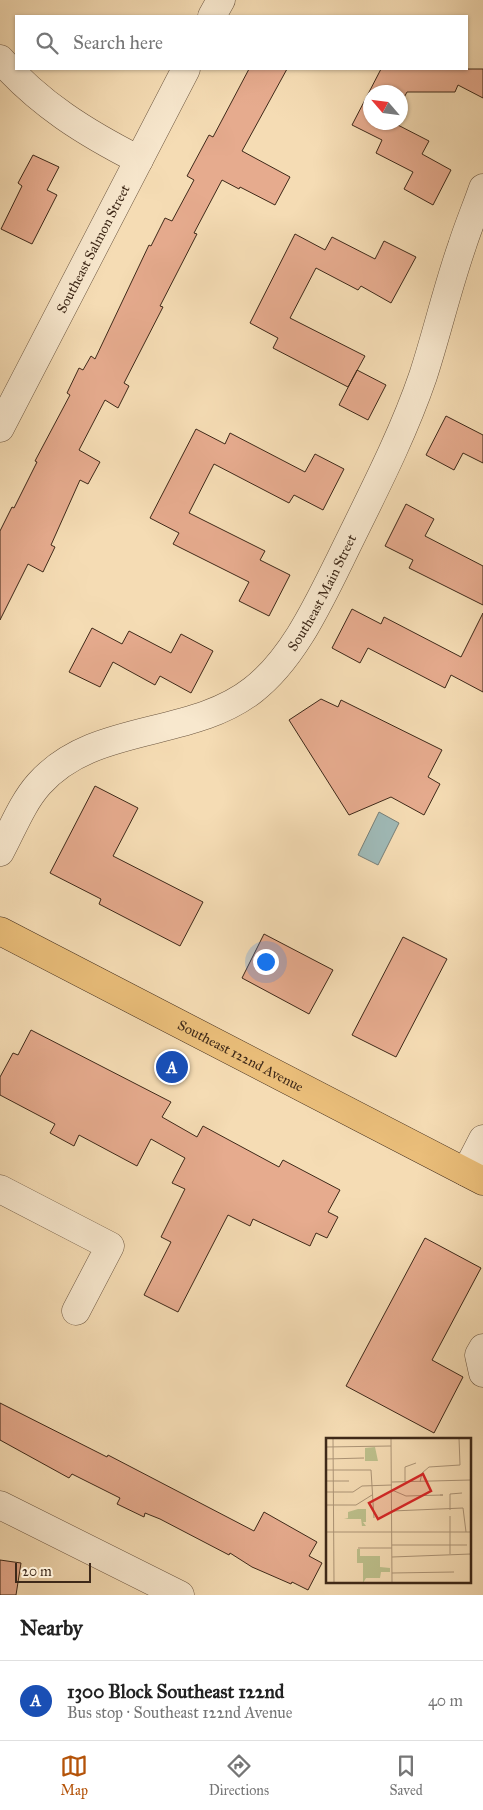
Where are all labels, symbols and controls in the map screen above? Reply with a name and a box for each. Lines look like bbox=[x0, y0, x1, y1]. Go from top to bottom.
search box bbox=[15, 15, 468, 70]
icon: search bbox=[33, 29, 61, 57]
text: Search here bbox=[73, 31, 163, 54]
north arrow bbox=[363, 85, 408, 130]
street label: Southeast Salmon Street bbox=[53, 181, 133, 316]
street label: Southeast Main Street bbox=[284, 531, 360, 654]
your location bbox=[253, 949, 279, 975]
street label: Southeast 122nd Avenue bbox=[175, 1016, 307, 1095]
pin: A bbox=[156, 1048, 188, 1086]
inset map bbox=[326, 1438, 470, 1582]
scale bar bbox=[15, 1560, 91, 1583]
text: 20 m bbox=[22, 1563, 52, 1580]
text: Nearby bbox=[20, 1615, 83, 1641]
text: 1300 Block Southeast 122nd bbox=[67, 1680, 284, 1703]
text: A bbox=[31, 1691, 41, 1710]
text: 40 m bbox=[428, 1691, 463, 1710]
text: Bus stop · Southeast 122nd Avenue bbox=[67, 1703, 292, 1722]
tab: Map bbox=[60, 1752, 88, 1799]
tab: Directions bbox=[209, 1752, 269, 1799]
tab: Saved bbox=[390, 1752, 423, 1799]

